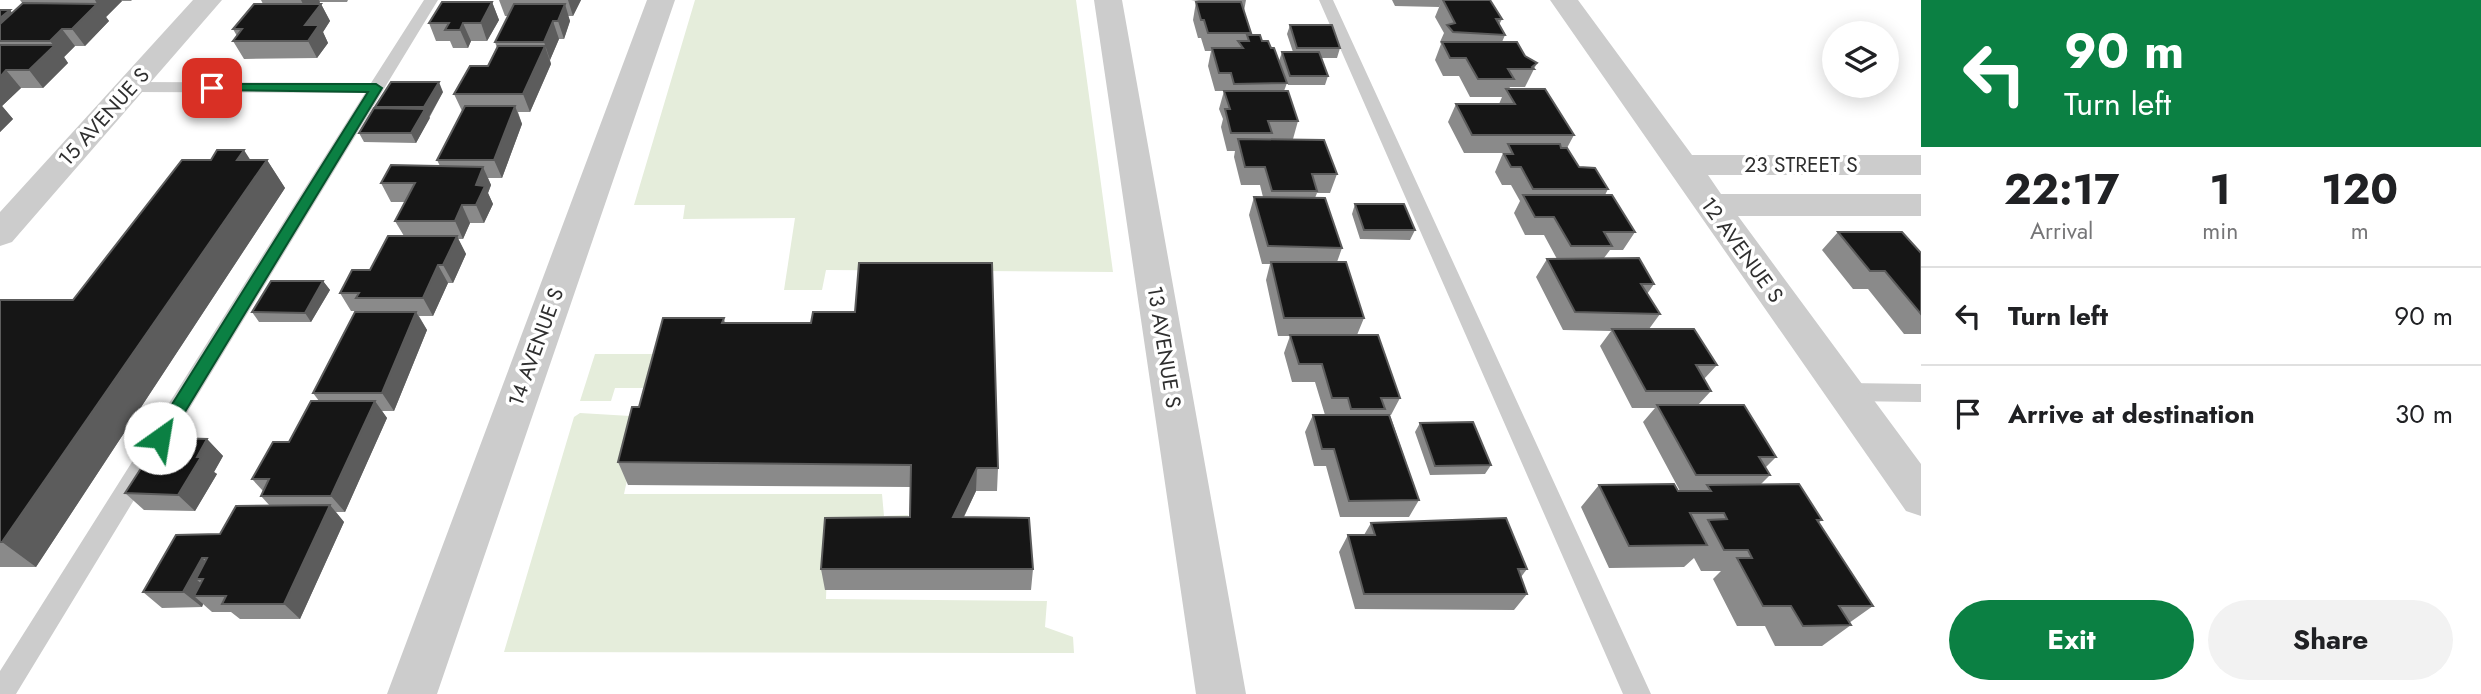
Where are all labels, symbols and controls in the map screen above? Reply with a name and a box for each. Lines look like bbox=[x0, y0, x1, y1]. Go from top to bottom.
text: 90 m bbox=[2064, 16, 2184, 86]
map controls bbox=[1822, 21, 1899, 98]
button: layers bbox=[1822, 21, 1899, 98]
icon: left bbox=[1949, 28, 2040, 119]
pin bbox=[182, 58, 242, 118]
street label: 15 AVENUE S bbox=[52, 61, 156, 173]
icon: arrive bbox=[193, 69, 231, 107]
text: Turn left bbox=[2064, 81, 2171, 127]
street label: 23 STREET S bbox=[1744, 150, 1858, 180]
text: 22:17 bbox=[2004, 159, 2119, 220]
text: 1 bbox=[2210, 159, 2231, 220]
text: 120 bbox=[2321, 159, 2398, 220]
street label: 12 AVENUE S bbox=[1694, 191, 1790, 309]
text: Arrival bbox=[2030, 214, 2093, 248]
text: min bbox=[2202, 214, 2238, 248]
text: m bbox=[2351, 214, 2369, 248]
street label: 14 AVENUE S bbox=[501, 284, 571, 410]
street label: 13 AVENUE S bbox=[1140, 284, 1188, 410]
icon: left bbox=[1949, 297, 1987, 335]
text: Turn left bbox=[2008, 297, 2108, 335]
text: 90 m bbox=[2394, 297, 2453, 335]
icon: arrive bbox=[1949, 395, 1987, 433]
text: Arrive at destination bbox=[2008, 395, 2255, 433]
text: 30 m bbox=[2395, 395, 2453, 433]
position arrow bbox=[123, 401, 197, 475]
button: Exit bbox=[1949, 600, 2194, 680]
button: Share bbox=[2208, 600, 2453, 680]

